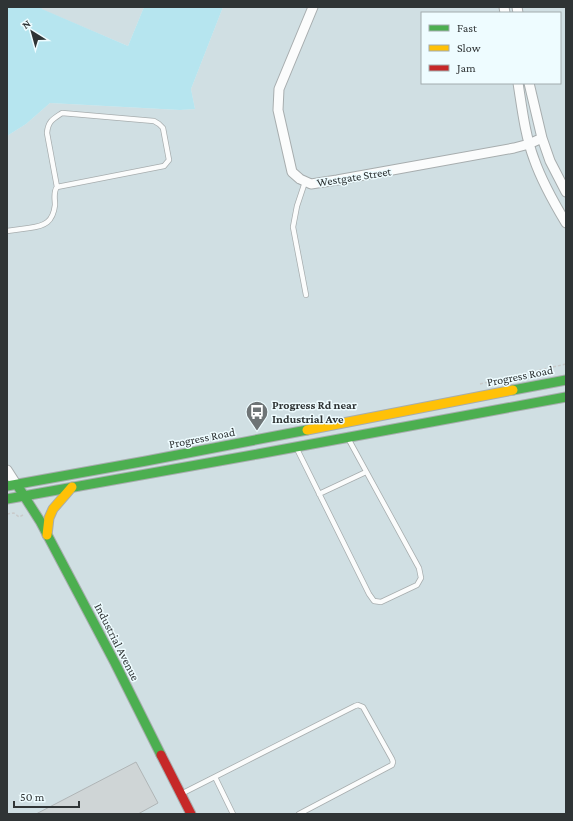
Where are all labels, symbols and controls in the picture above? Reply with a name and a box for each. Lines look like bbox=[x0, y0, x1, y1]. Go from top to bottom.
north arrow bbox=[12, 12, 52, 52]
legend bbox=[421, 12, 561, 84]
text: N bbox=[19, 17, 33, 31]
text: Fast bbox=[457, 21, 478, 35]
text: Slow bbox=[457, 41, 481, 55]
text: Jam bbox=[456, 61, 476, 75]
street label: Westgate Street bbox=[316, 164, 393, 190]
street label: Progress Road bbox=[486, 363, 555, 389]
place label: Progress Rd near Industrial Ave bbox=[272, 398, 357, 426]
bus stop icon: Progress Rd near Industrial Ave bbox=[244, 399, 270, 432]
street label: Progress Road bbox=[168, 425, 237, 451]
street label: Industrial Avenue bbox=[91, 601, 143, 683]
scale bar bbox=[14, 783, 79, 809]
text: 50 m bbox=[20, 790, 45, 804]

